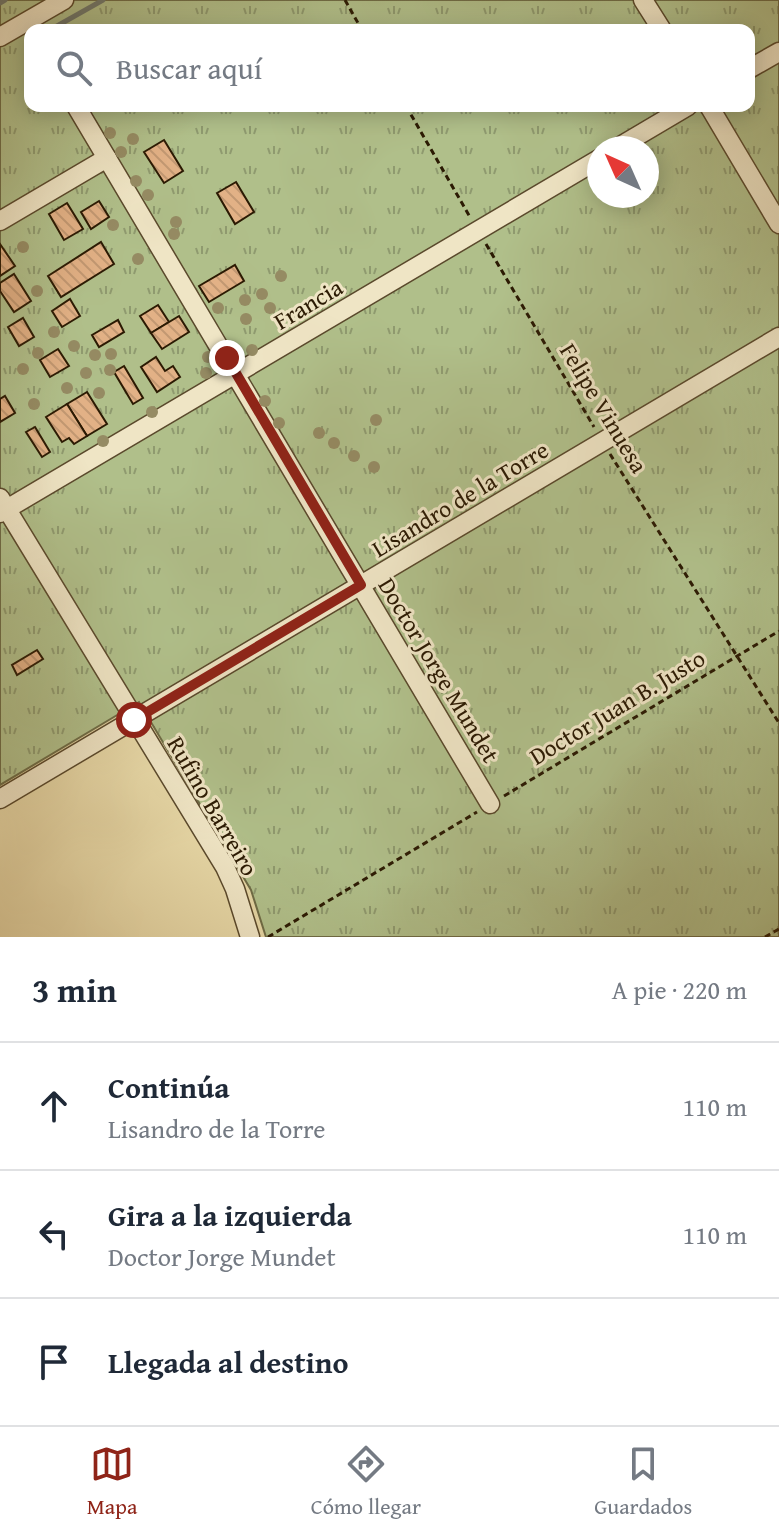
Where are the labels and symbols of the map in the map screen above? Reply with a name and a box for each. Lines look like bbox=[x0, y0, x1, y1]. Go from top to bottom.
north arrow bbox=[587, 136, 659, 208]
street label: Francia bbox=[267, 269, 350, 338]
street label: Felipe Vinuesa bbox=[551, 336, 657, 480]
route end bbox=[209, 340, 245, 376]
street label: Lisandro de la Torre bbox=[365, 432, 555, 566]
street label: Doctor Jorge Mundet bbox=[370, 571, 508, 770]
street label: Doctor Juan B. Justo bbox=[522, 641, 712, 773]
route start bbox=[116, 702, 152, 738]
street label: Rufino Barreiro bbox=[159, 730, 267, 882]

